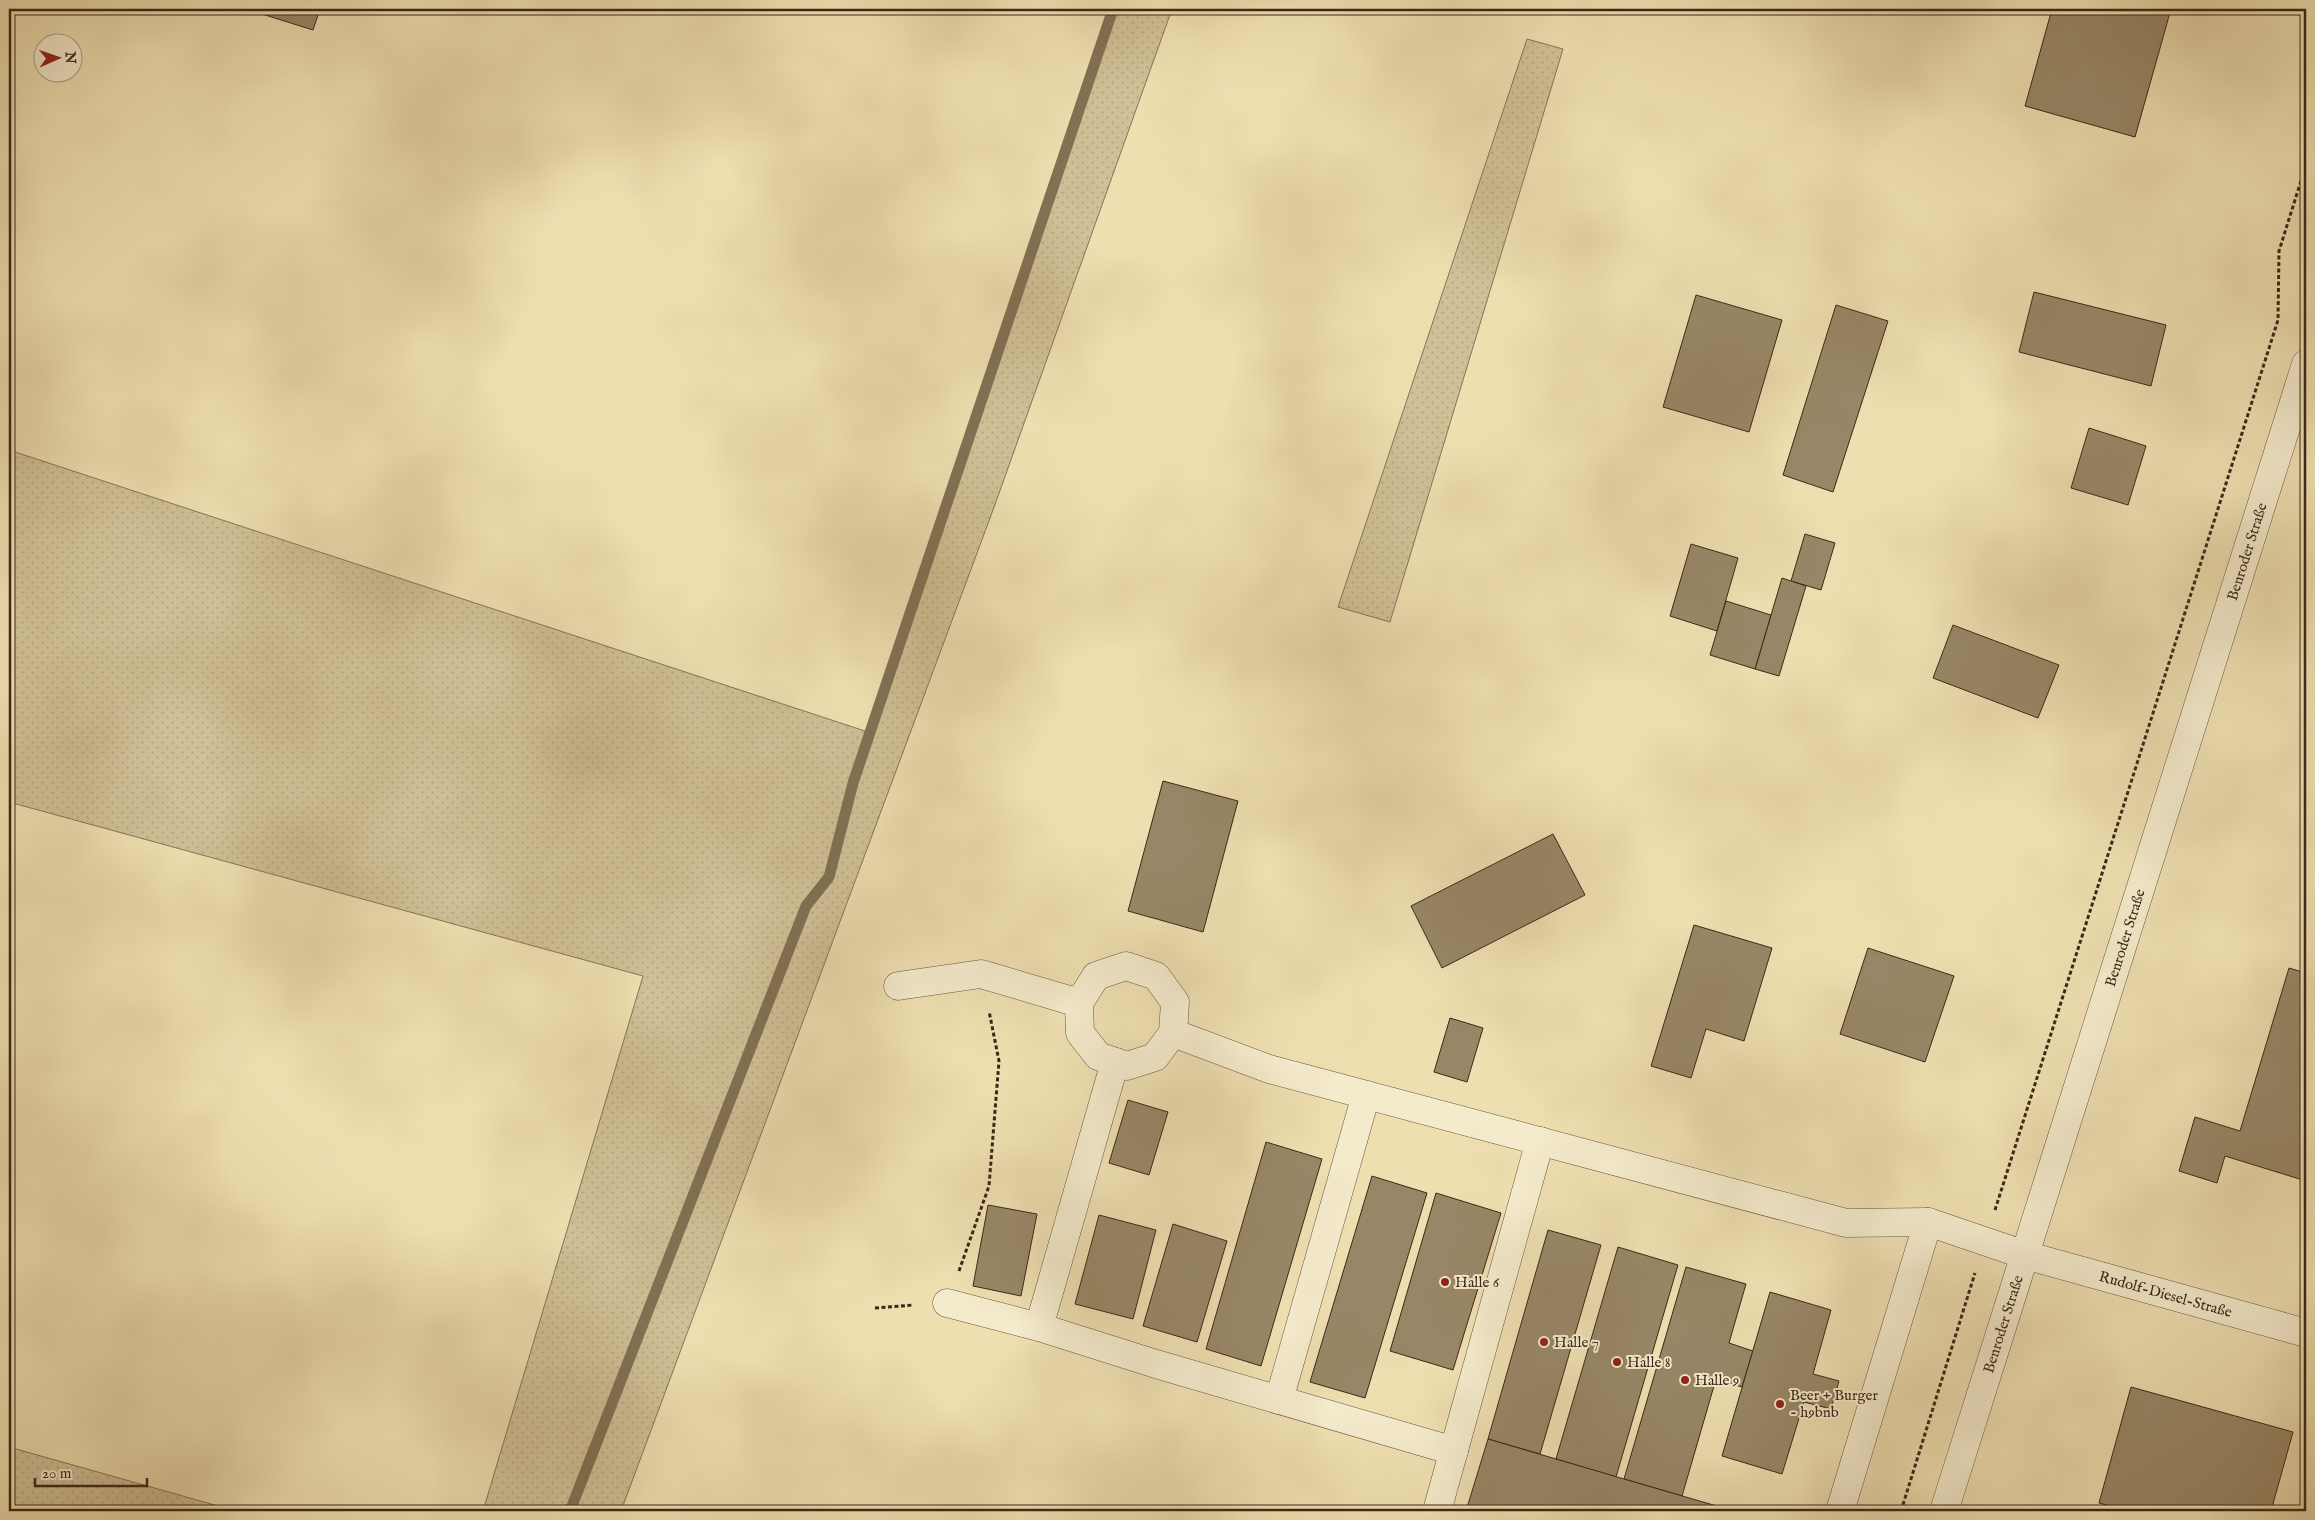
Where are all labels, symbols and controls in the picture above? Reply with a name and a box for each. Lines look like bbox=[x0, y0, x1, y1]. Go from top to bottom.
north arrow bbox=[32, 32, 82, 82]
text: N bbox=[61, 50, 79, 64]
street label: Benroder Straße bbox=[2222, 500, 2271, 603]
street label: Benroder Straße bbox=[2101, 886, 2149, 989]
street label: Rudolf-Diesel-Straße bbox=[2097, 1266, 2234, 1322]
place label: Halle 6 bbox=[1455, 1273, 1500, 1292]
street label: Benroder Straße bbox=[1979, 1273, 2027, 1375]
marker: Halle 6 bbox=[1439, 1276, 1451, 1288]
place label: Halle 7 bbox=[1554, 1333, 1599, 1352]
marker: Halle 7 bbox=[1538, 1336, 1550, 1348]
place label: Halle 8 bbox=[1627, 1353, 1671, 1372]
marker: Halle 8 bbox=[1611, 1356, 1623, 1368]
place label: Halle 9 bbox=[1695, 1371, 1739, 1390]
marker: Halle 9 bbox=[1679, 1374, 1691, 1386]
place label: Beer + Burger - h9bnb bbox=[1790, 1386, 1878, 1422]
marker: Beer + Burger - h9bnb bbox=[1774, 1398, 1786, 1410]
scale bar bbox=[35, 1455, 148, 1487]
text: 20 m bbox=[42, 1464, 72, 1483]

